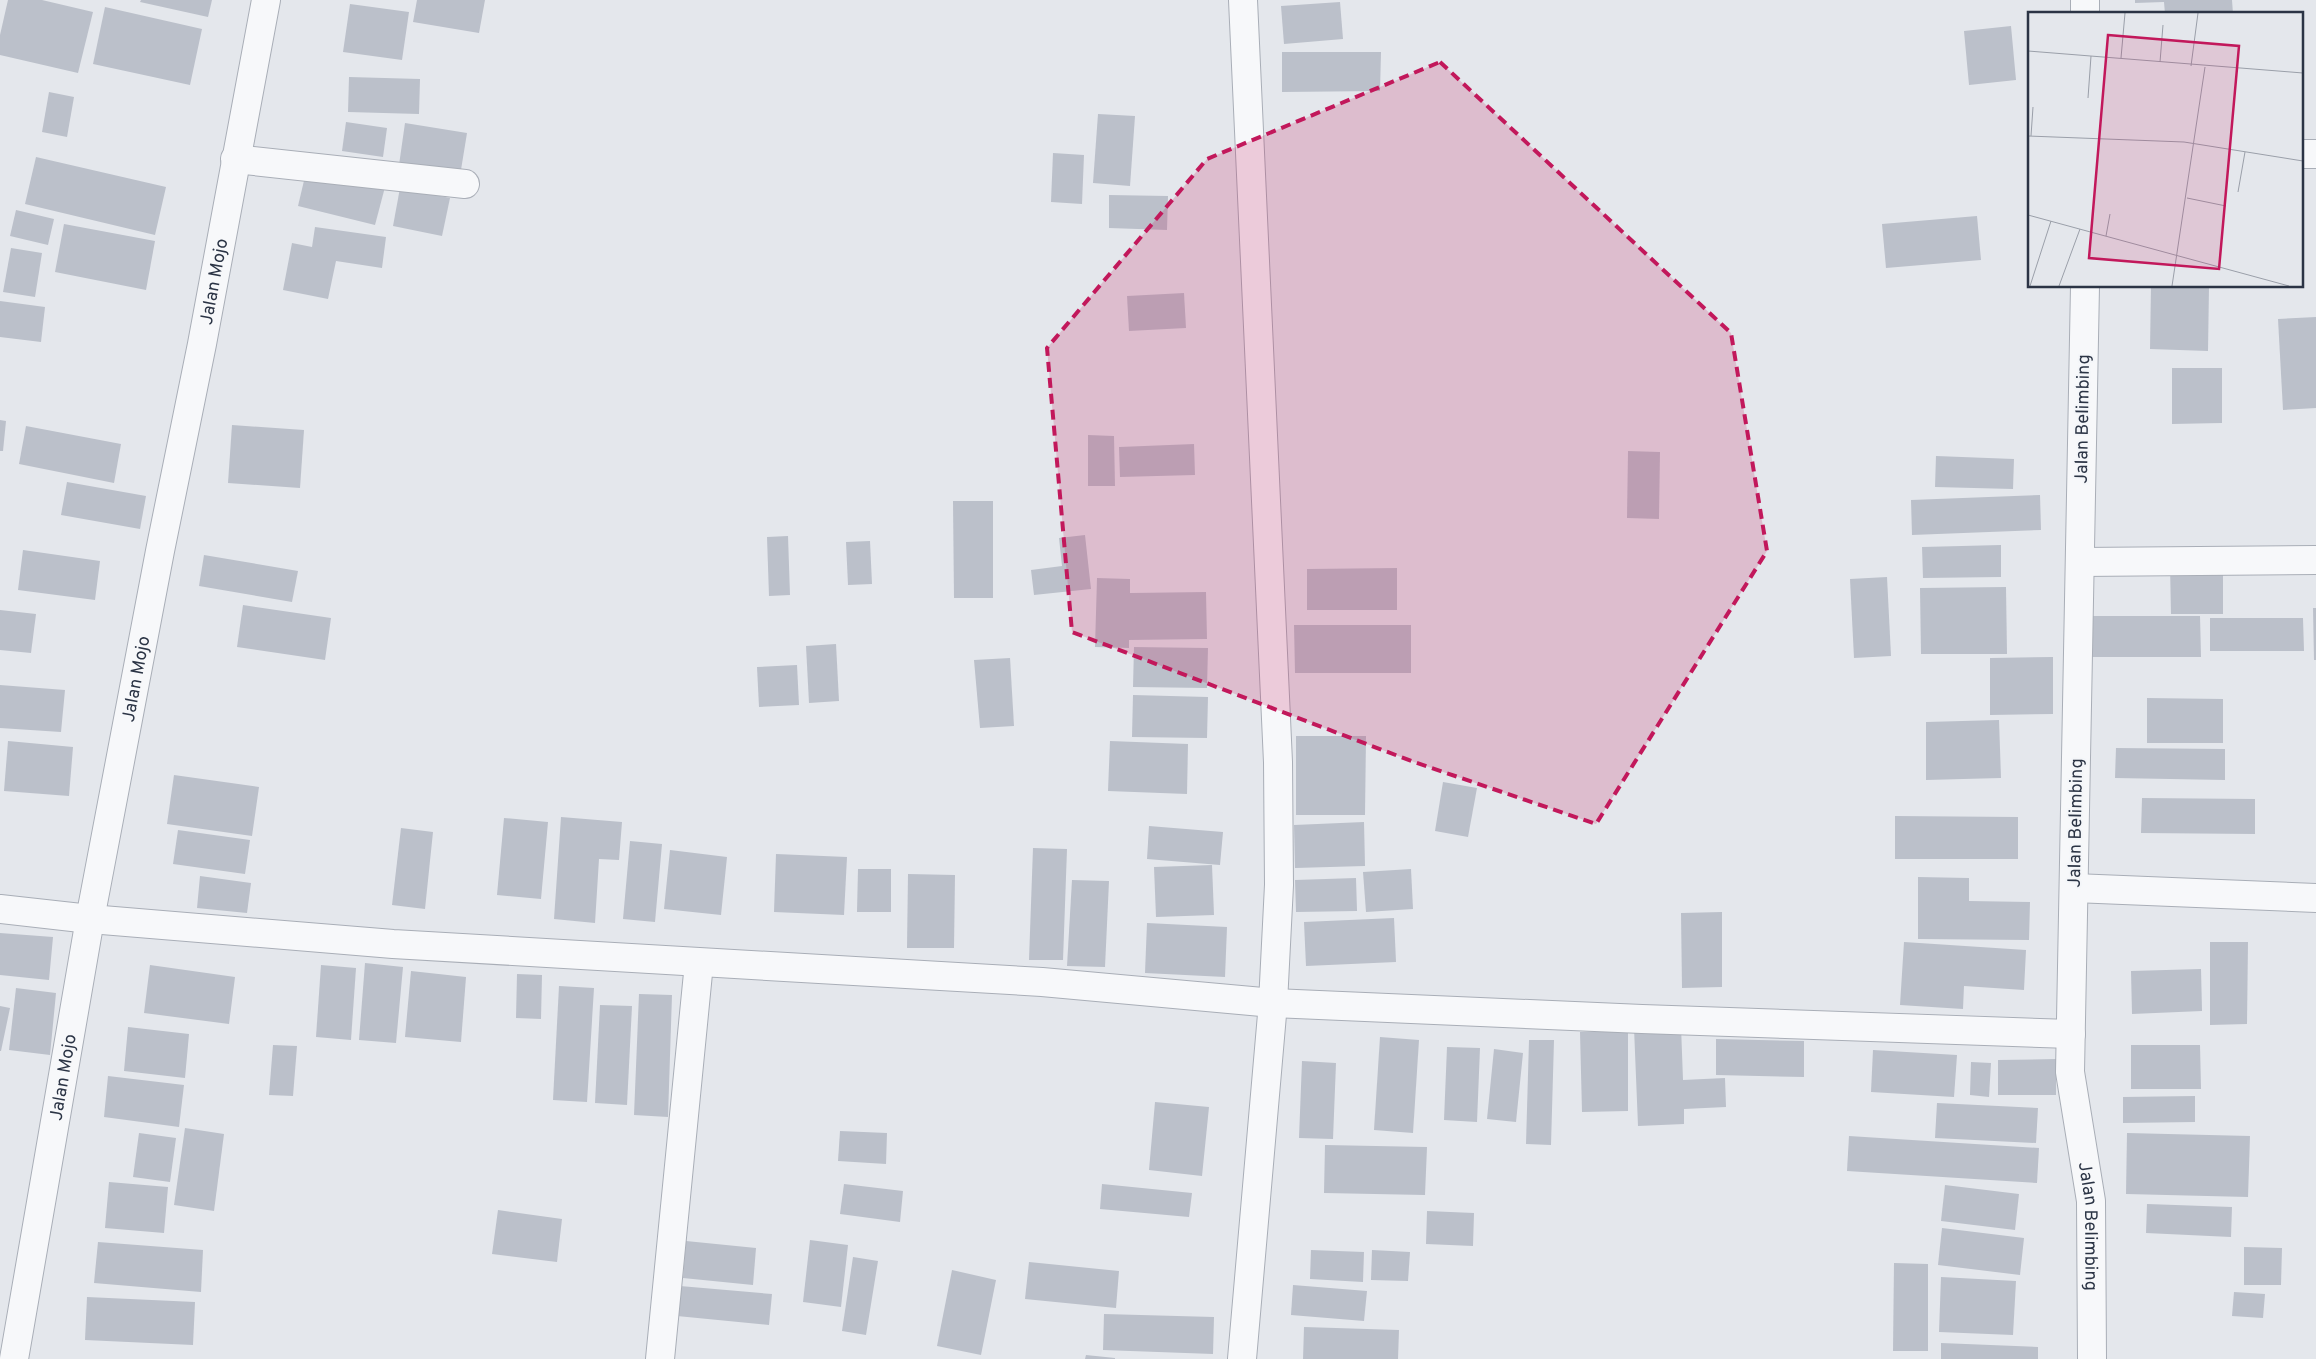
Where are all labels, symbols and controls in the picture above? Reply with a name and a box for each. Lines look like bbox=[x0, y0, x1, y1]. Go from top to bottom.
inset map bbox=[2028, 12, 2304, 288]
street label: Jalan Mojo bbox=[196, 237, 234, 327]
street label: Jalan Belimbing bbox=[2071, 354, 2096, 484]
street label: Jalan Mojo bbox=[118, 634, 157, 724]
street label: Jalan Belimbing bbox=[2064, 758, 2089, 888]
street label: Jalan Mojo bbox=[45, 1032, 83, 1122]
street label: Jalan Belimbing bbox=[2072, 1160, 2102, 1291]

